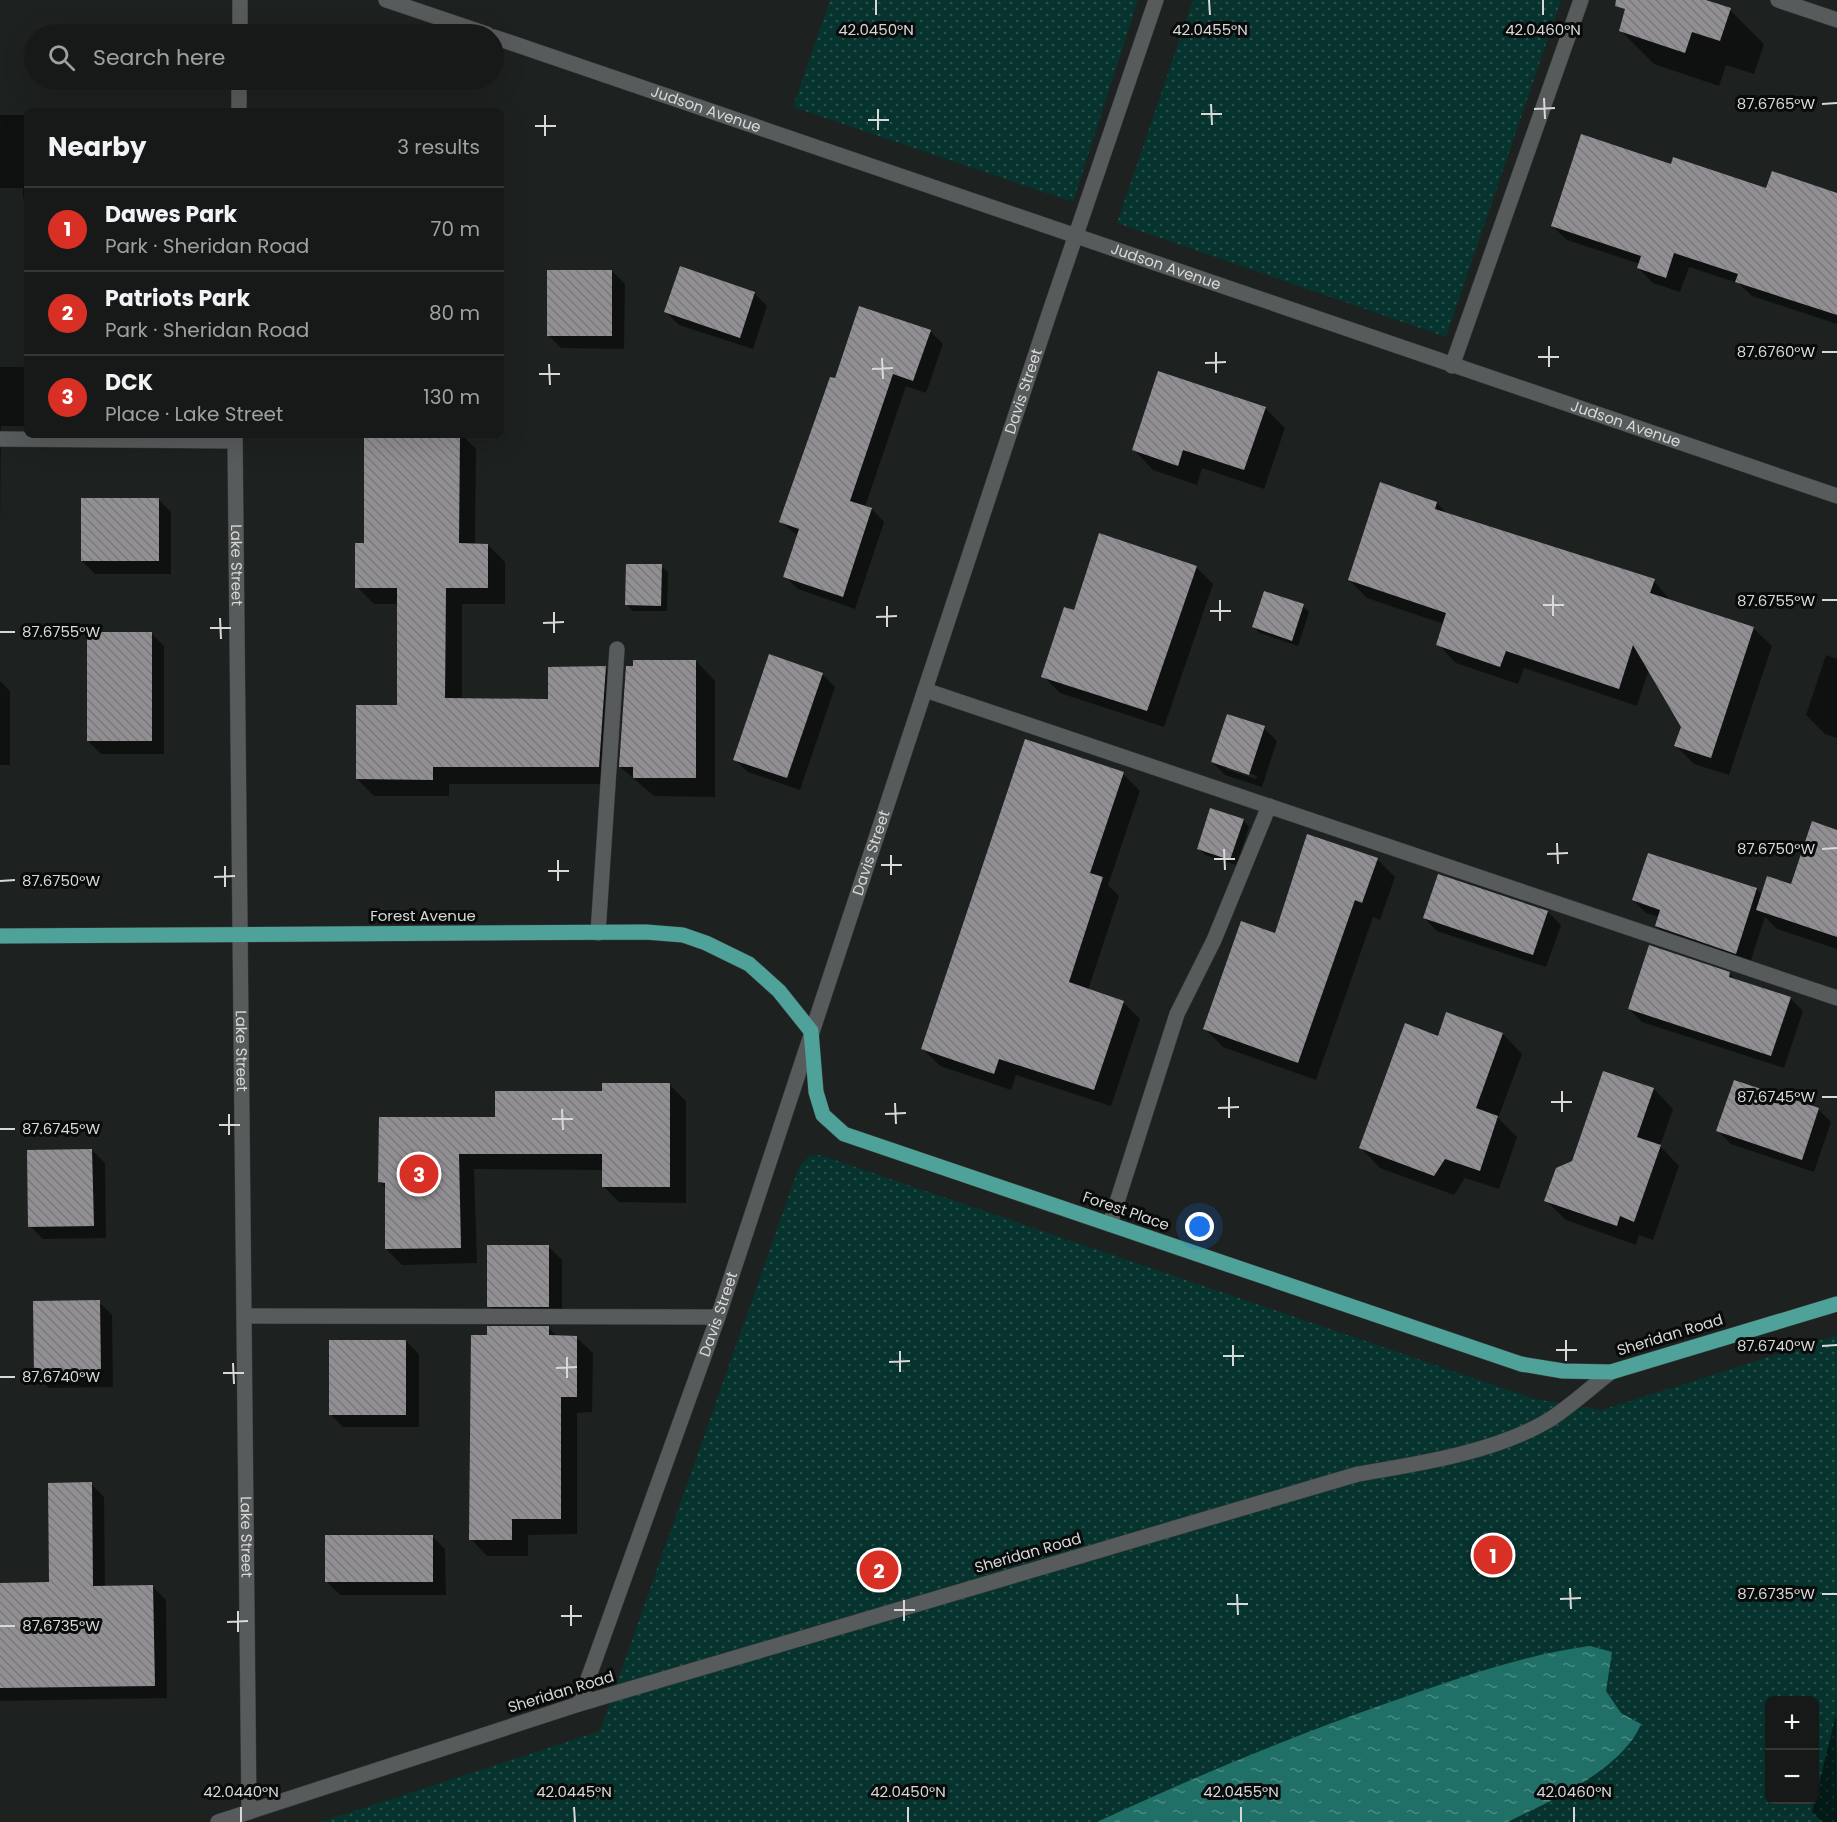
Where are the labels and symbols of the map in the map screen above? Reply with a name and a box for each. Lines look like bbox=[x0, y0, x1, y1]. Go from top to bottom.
text: 42.0450°N bbox=[838, 19, 914, 40]
text: 42.0455°N bbox=[1172, 19, 1248, 40]
text: 42.0460°N bbox=[1505, 19, 1581, 40]
street label: Judson Avenue bbox=[648, 80, 764, 138]
text: 87.6765°W bbox=[1737, 93, 1815, 114]
street label: Judson Avenue bbox=[1108, 238, 1224, 295]
text: 87.6760°W bbox=[1737, 341, 1815, 362]
street label: Davis Street bbox=[999, 346, 1047, 437]
street label: Judson Avenue bbox=[1568, 395, 1684, 452]
street label: Lake Street bbox=[226, 524, 248, 606]
text: 87.6755°W bbox=[1737, 590, 1815, 611]
text: 87.6755°W bbox=[22, 621, 100, 642]
street label: Davis Street bbox=[847, 807, 895, 898]
text: 87.6750°W bbox=[1737, 838, 1815, 859]
text: 87.6750°W bbox=[22, 870, 100, 891]
street label: Forest Avenue bbox=[370, 905, 476, 926]
street label: Lake Street bbox=[231, 1010, 253, 1092]
text: 87.6745°W bbox=[1737, 1086, 1815, 1107]
text: 87.6745°W bbox=[22, 1118, 100, 1139]
pin: 3 bbox=[400, 1152, 438, 1196]
street label: Forest Place bbox=[1080, 1186, 1172, 1235]
your location bbox=[1185, 1212, 1214, 1241]
street label: Davis Street bbox=[694, 1269, 742, 1359]
street label: Sheridan Road bbox=[1614, 1308, 1725, 1361]
text: 87.6740°W bbox=[1737, 1335, 1815, 1356]
text: 87.6740°W bbox=[22, 1366, 100, 1387]
street label: Lake Street bbox=[236, 1496, 258, 1578]
street label: Sheridan Road bbox=[972, 1527, 1084, 1578]
pin: 1 bbox=[1474, 1532, 1512, 1578]
pin: 2 bbox=[860, 1548, 898, 1592]
text: 87.6735°W bbox=[1737, 1583, 1815, 1604]
text: 87.6735°W bbox=[22, 1615, 100, 1636]
street label: Sheridan Road bbox=[505, 1665, 616, 1718]
text: 42.0440°N bbox=[203, 1781, 279, 1802]
text: 42.0445°N bbox=[536, 1781, 612, 1802]
text: 42.0450°N bbox=[870, 1781, 946, 1802]
text: 42.0455°N bbox=[1203, 1781, 1279, 1802]
text: 42.0460°N bbox=[1536, 1781, 1612, 1802]

